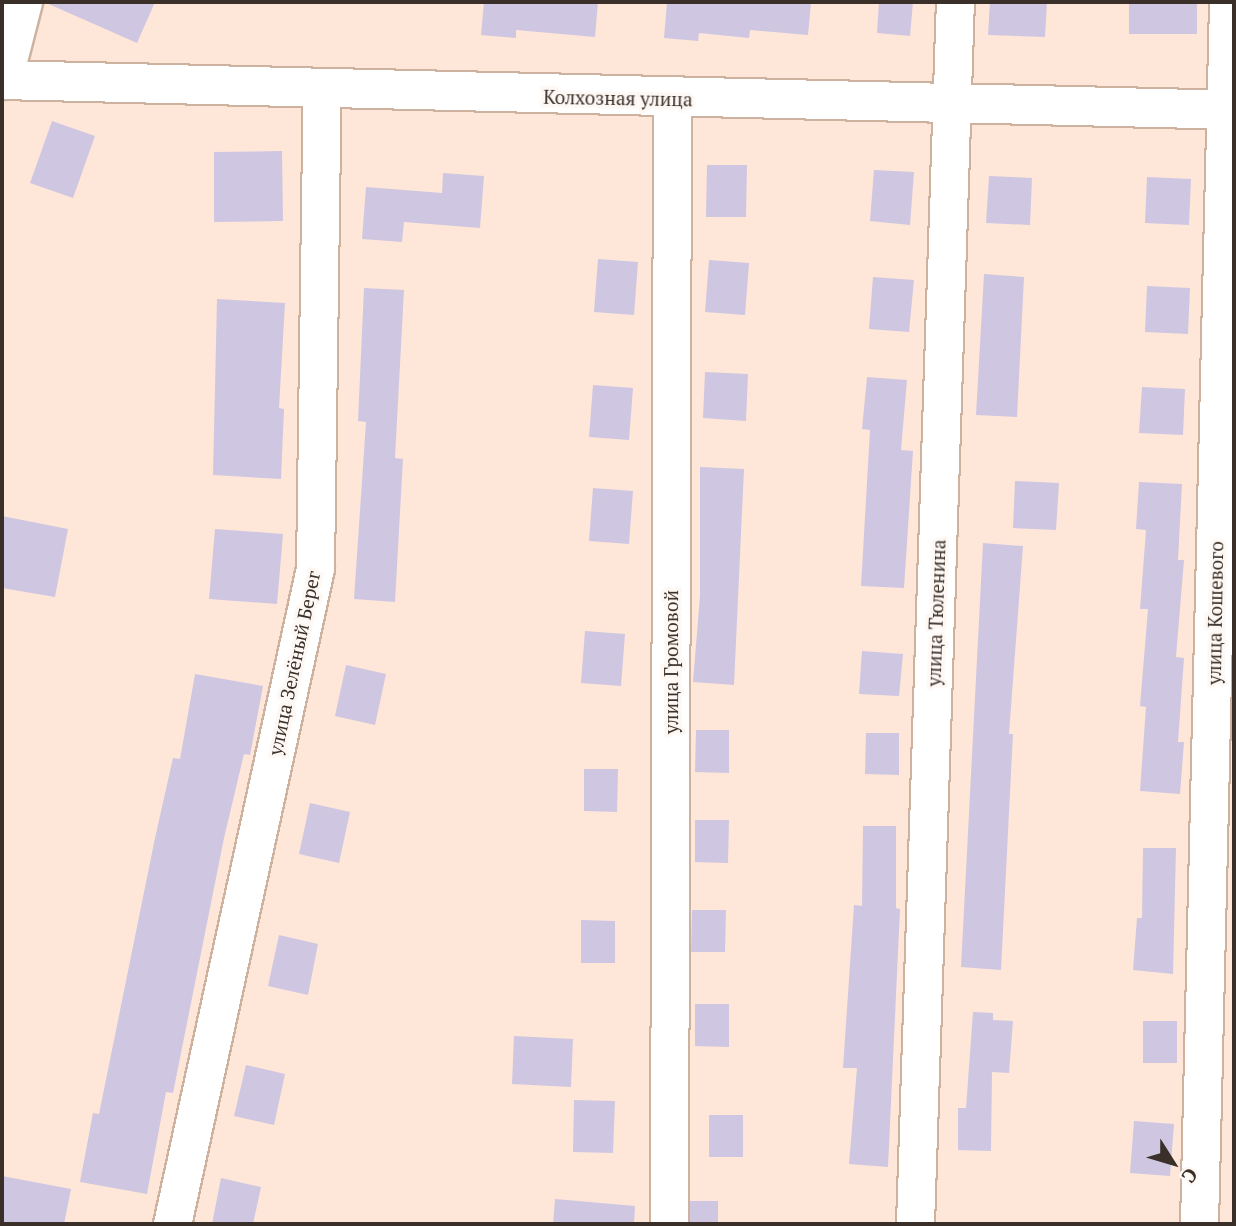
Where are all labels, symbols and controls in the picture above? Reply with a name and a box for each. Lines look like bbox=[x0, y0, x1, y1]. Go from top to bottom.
street label: Колхозная улица bbox=[543, 85, 693, 111]
street label: улица Тюленина bbox=[922, 539, 950, 687]
street label: улица Кошевого bbox=[1202, 541, 1228, 685]
street label: улица Зелёный Берег bbox=[263, 569, 325, 757]
street label: улица Громовой bbox=[660, 590, 682, 734]
north arrow bbox=[1138, 1128, 1208, 1198]
text: С bbox=[1176, 1163, 1204, 1188]

